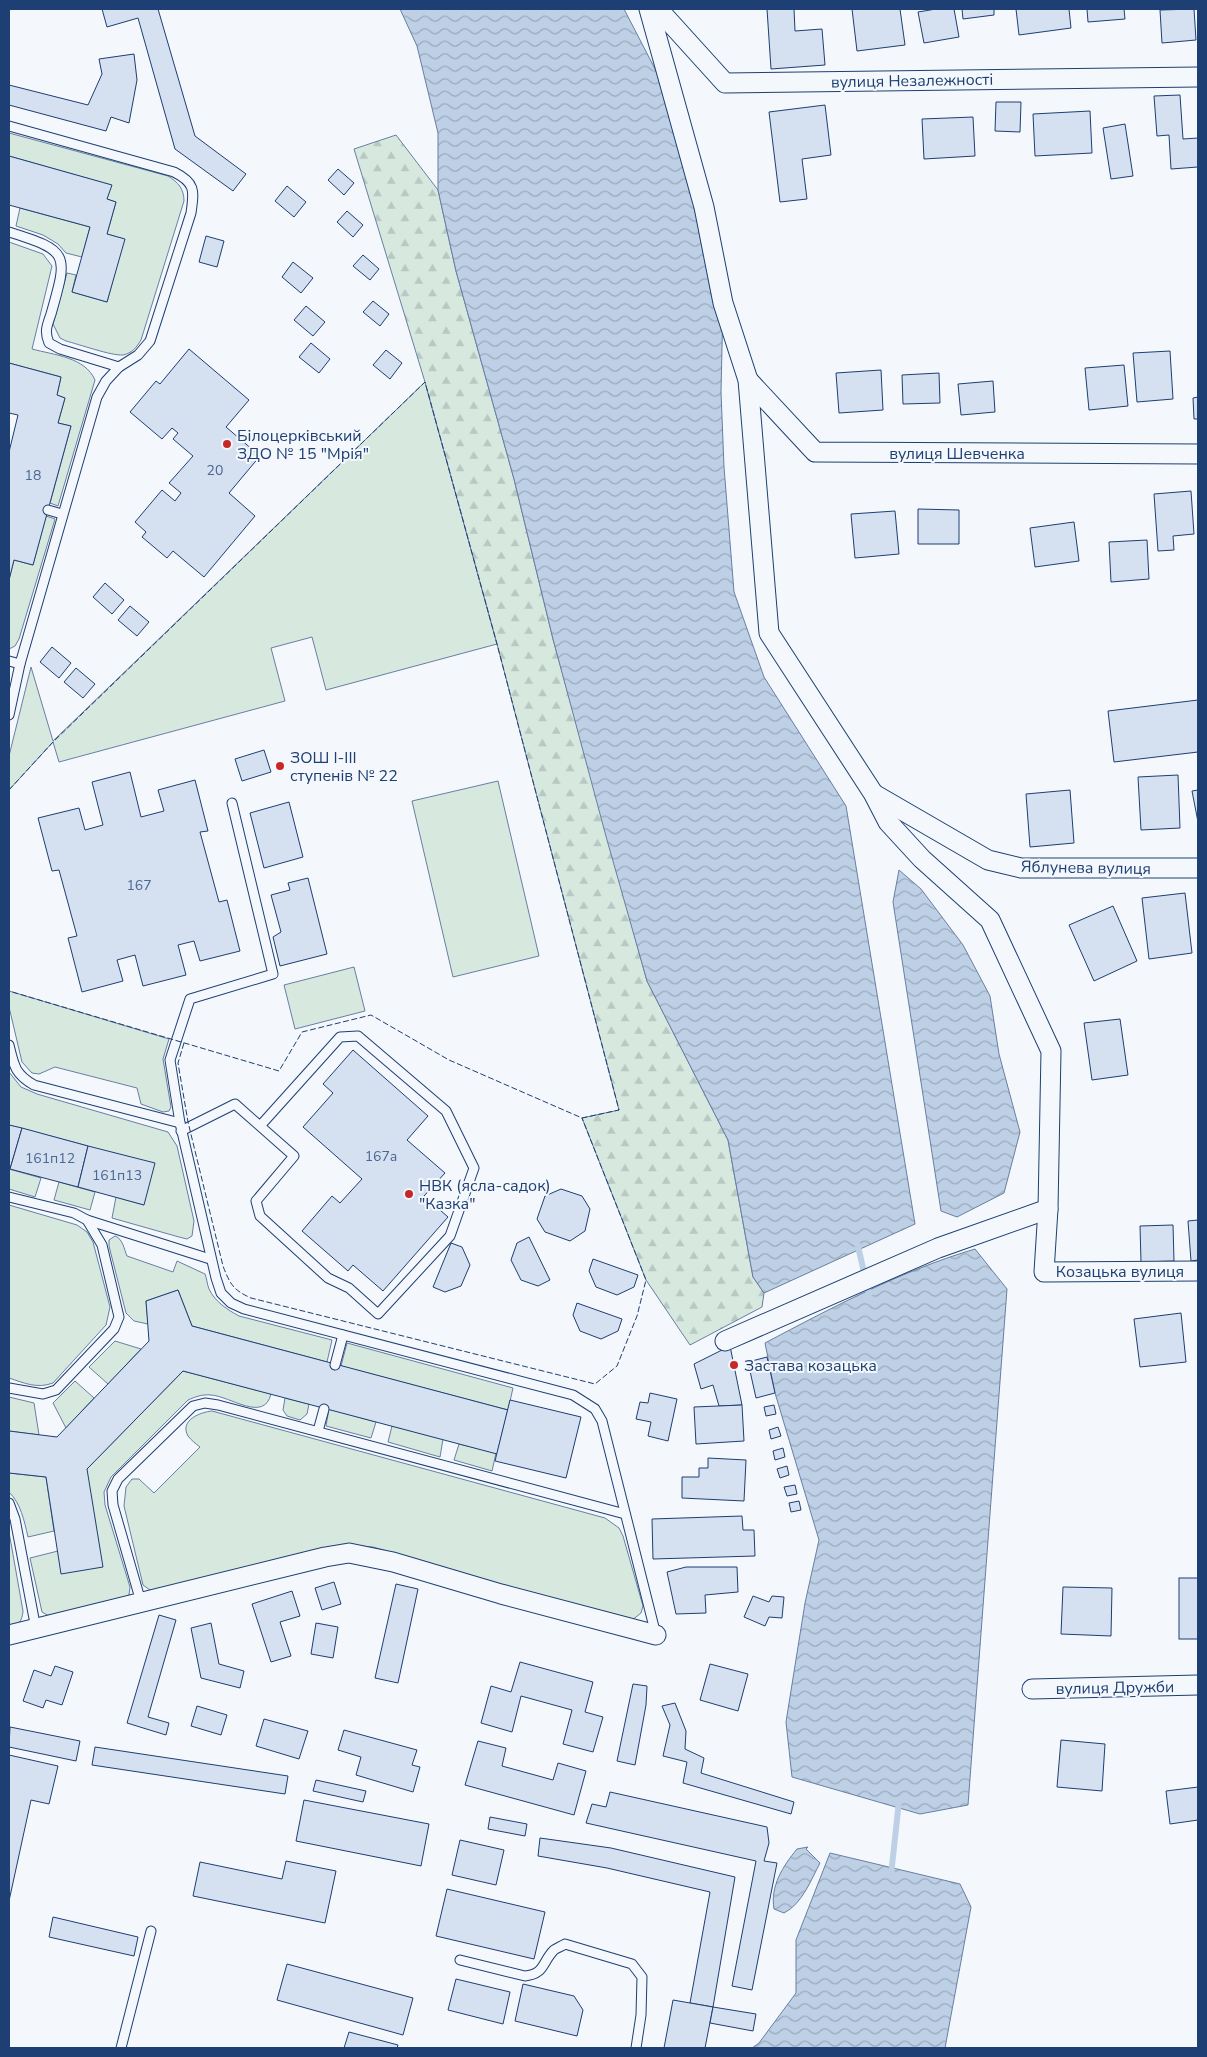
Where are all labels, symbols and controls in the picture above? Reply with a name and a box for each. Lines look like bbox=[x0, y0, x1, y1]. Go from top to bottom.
street label: вулиця Незалежності bbox=[831, 69, 993, 93]
place label: Білоцерківський ЗДО № 15 "Мрія" bbox=[237, 425, 369, 465]
marker: Білоцерківський ЗДО № 15 "Мрія" bbox=[221, 438, 233, 450]
street label: вулиця Шевченка bbox=[889, 443, 1025, 465]
house number: 20 bbox=[207, 461, 223, 480]
house number: 18 bbox=[25, 466, 41, 485]
place label: ЗОШ І-ІІІ ступенів № 22 bbox=[290, 747, 398, 787]
marker: ЗОШ І-ІІІ ступенів № 22 bbox=[274, 760, 286, 772]
street label: Яблунева вулиця bbox=[1021, 856, 1151, 880]
house number: 167 bbox=[126, 876, 152, 895]
house number: 167а bbox=[365, 1147, 397, 1166]
house number: 161п12 bbox=[25, 1149, 75, 1168]
house number: 161п13 bbox=[92, 1166, 142, 1185]
place label: НВК (ясла-садок) "Казка" bbox=[419, 1175, 551, 1215]
marker: НВК (ясла-садок) "Казка" bbox=[403, 1188, 415, 1200]
street label: Козацька вулиця bbox=[1056, 1261, 1184, 1283]
place label: Застава козацька bbox=[744, 1355, 877, 1377]
marker: Застава козацька bbox=[728, 1359, 740, 1371]
street label: вулиця Дружби bbox=[1055, 1676, 1175, 1700]

